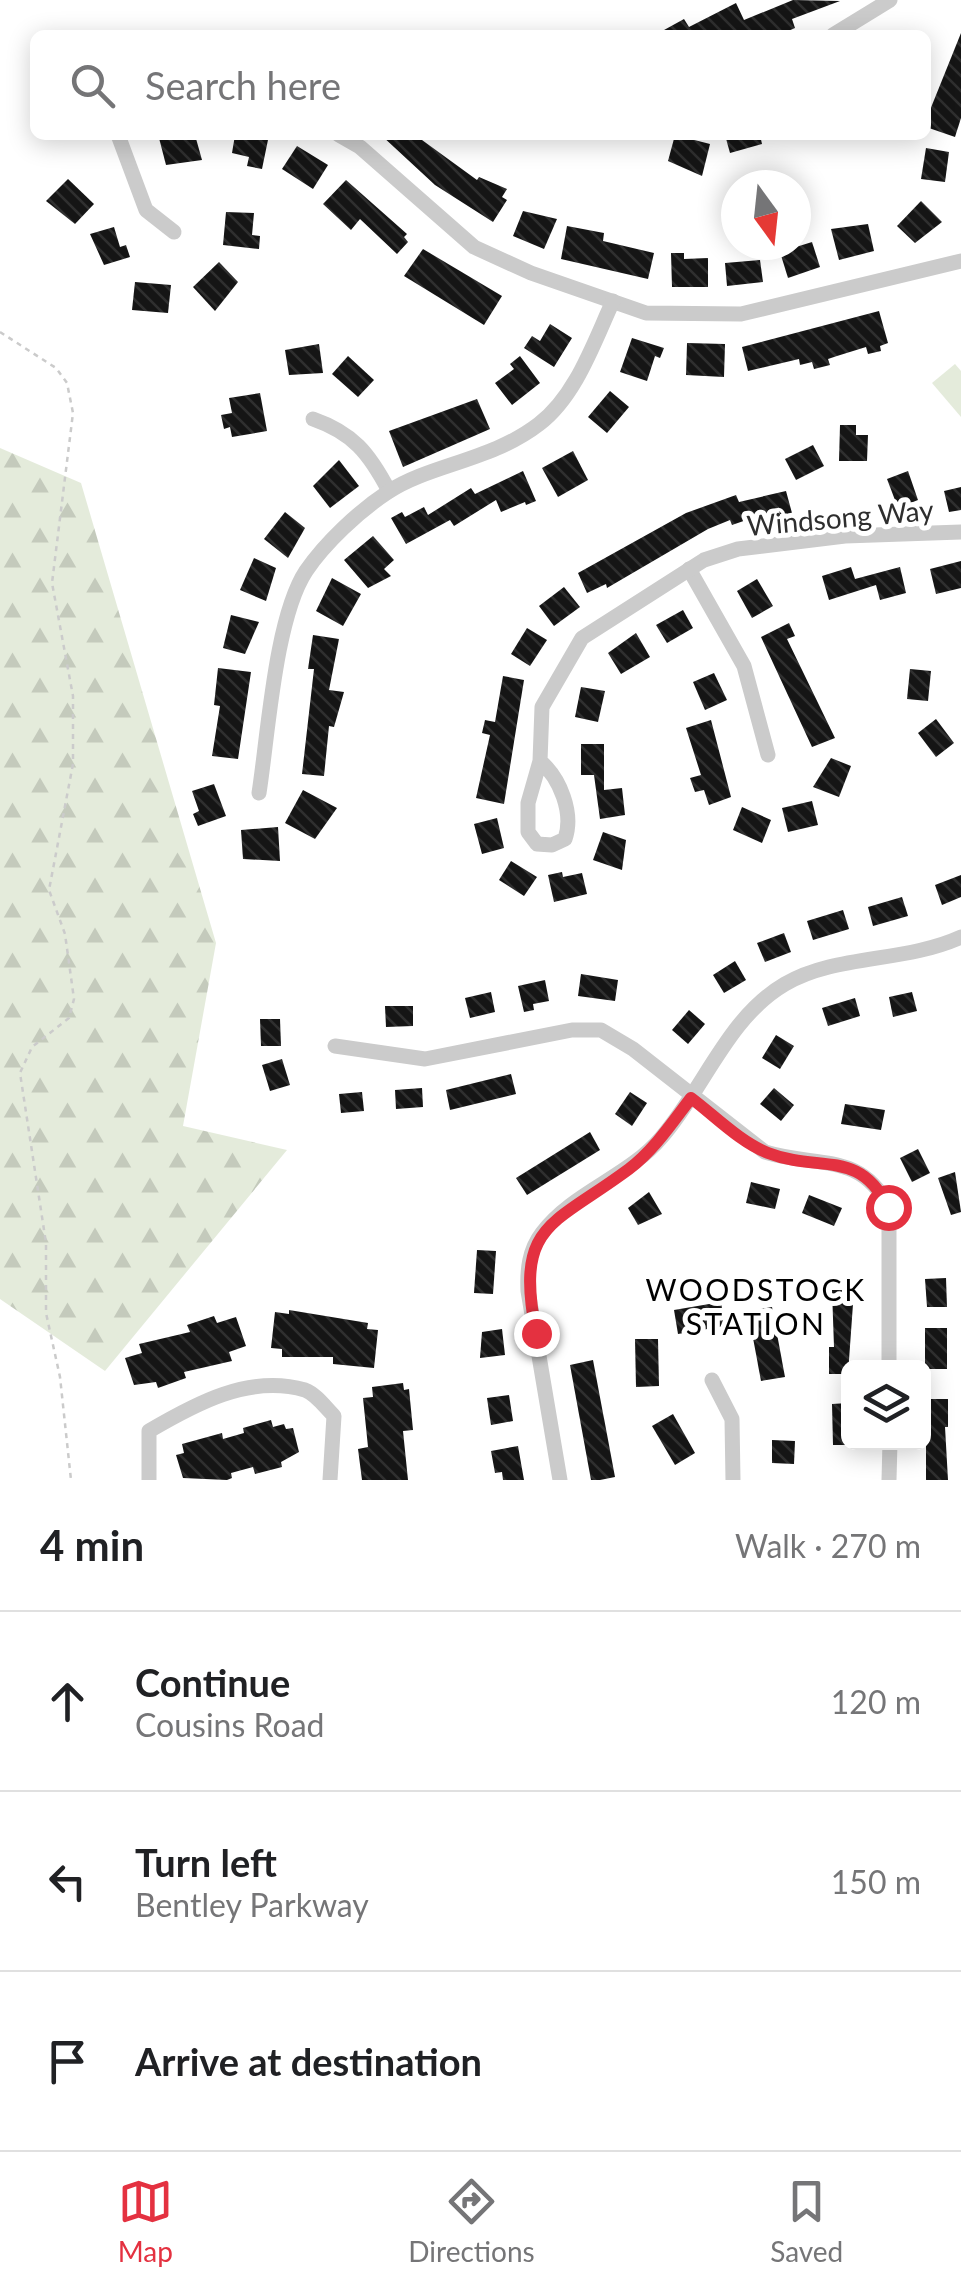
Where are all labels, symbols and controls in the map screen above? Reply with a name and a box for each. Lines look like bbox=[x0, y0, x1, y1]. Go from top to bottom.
search box bbox=[30, 30, 931, 140]
icon: search bbox=[65, 58, 120, 113]
text: Search here bbox=[145, 62, 341, 108]
north arrow bbox=[721, 170, 811, 260]
street label: Windsong Way bbox=[745, 492, 935, 542]
route start bbox=[866, 1185, 912, 1231]
district label: WOODSTOCK STATION bbox=[645, 1271, 867, 1341]
route end bbox=[514, 1311, 560, 1357]
map controls bbox=[841, 1360, 931, 1450]
button: layers bbox=[841, 1360, 931, 1450]
text: 4 min bbox=[40, 1520, 144, 1570]
text: Walk · 270 m bbox=[735, 1526, 921, 1565]
text: Continue bbox=[135, 1659, 290, 1705]
icon: ahead bbox=[40, 1674, 95, 1729]
text: 120 m bbox=[831, 1682, 921, 1721]
text: Cousins Road bbox=[135, 1705, 324, 1744]
text: Turn left bbox=[135, 1839, 277, 1885]
icon: left bbox=[40, 1854, 95, 1909]
text: 150 m bbox=[831, 1862, 921, 1901]
text: Bentley Parkway bbox=[135, 1885, 369, 1924]
icon: arrive bbox=[40, 2034, 95, 2089]
text: Arrive at destination bbox=[135, 2038, 482, 2084]
tab: Map bbox=[118, 2174, 173, 2268]
tab: Directions bbox=[408, 2174, 535, 2268]
tab: Saved bbox=[770, 2174, 843, 2268]

